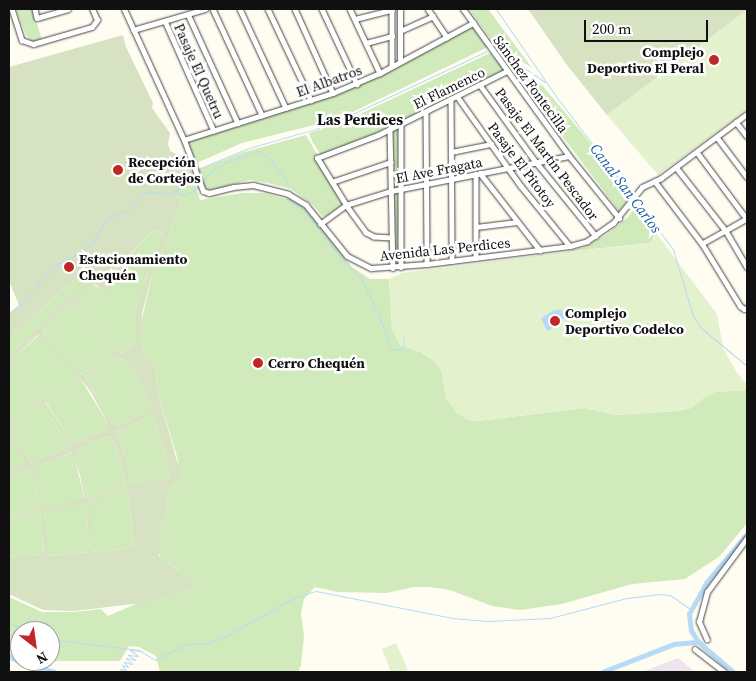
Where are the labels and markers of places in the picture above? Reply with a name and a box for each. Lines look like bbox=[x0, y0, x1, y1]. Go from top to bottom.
place label: Complejo Deportivo El Peral bbox=[587, 44, 704, 76]
marker: Complejo Deportivo El Peral bbox=[708, 54, 720, 66]
place label: Recepción de Cortejos bbox=[128, 154, 201, 186]
marker: Recepción de Cortejos bbox=[112, 164, 124, 176]
place label: Estacionamiento Chequén bbox=[79, 251, 187, 284]
marker: Estacionamiento Chequén bbox=[63, 261, 75, 273]
place label: Complejo Deportivo Codelco bbox=[565, 305, 684, 338]
marker: Complejo Deportivo Codelco bbox=[549, 315, 561, 327]
place label: Cerro Chequén bbox=[268, 355, 365, 371]
marker: Cerro Chequén bbox=[252, 357, 264, 369]

